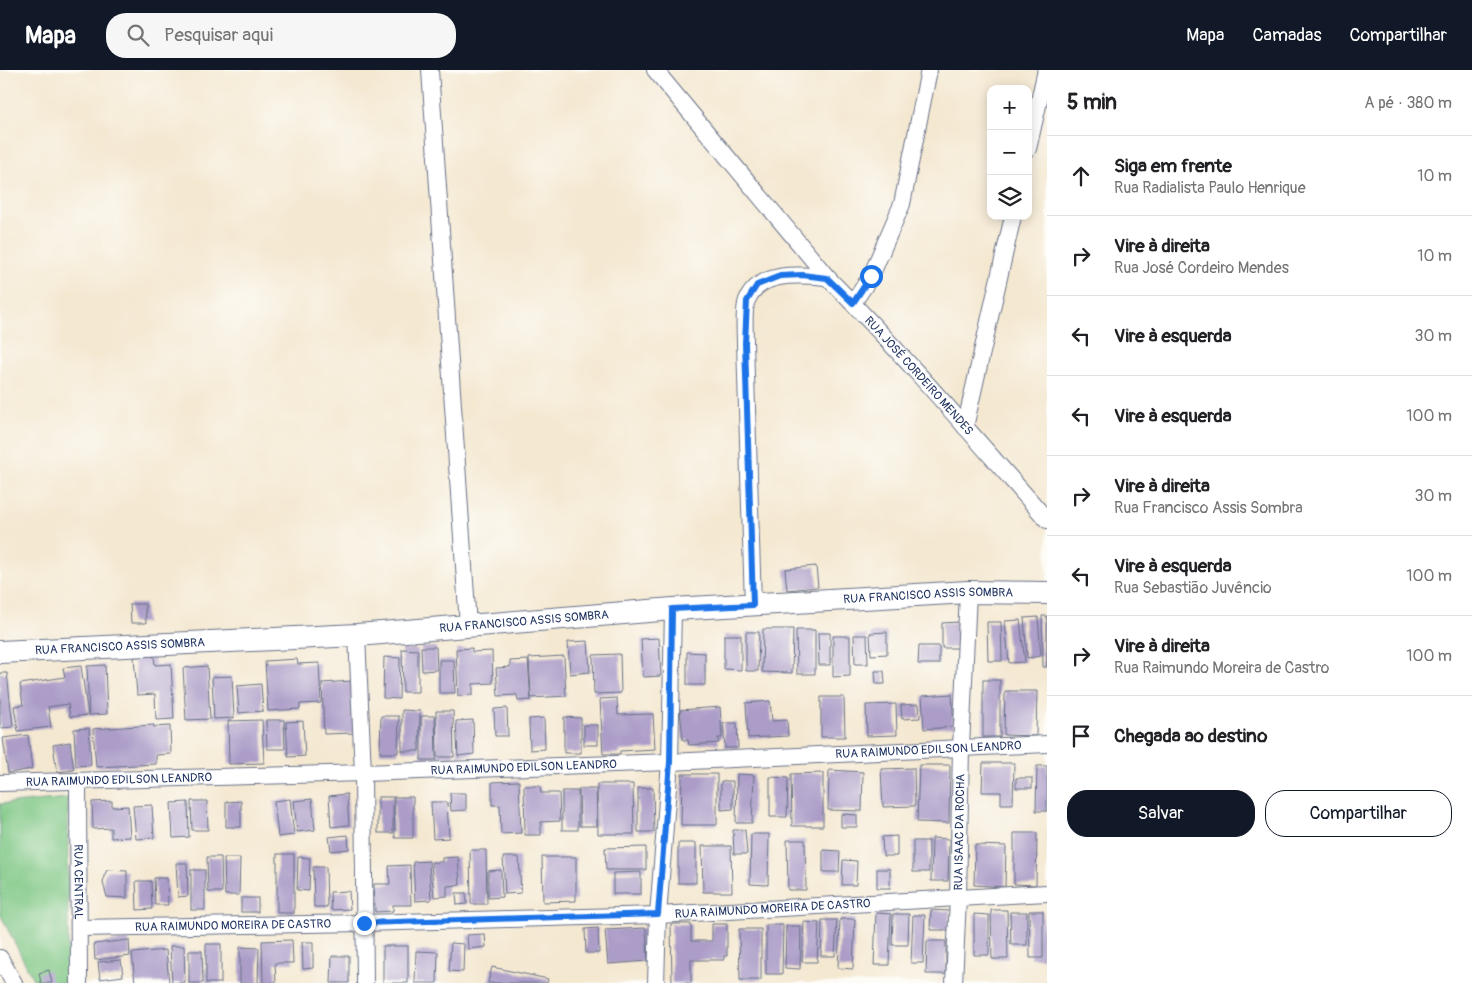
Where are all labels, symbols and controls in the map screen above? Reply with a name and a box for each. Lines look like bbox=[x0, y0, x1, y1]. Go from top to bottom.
search box bbox=[106, 13, 456, 58]
text: Mapa bbox=[25, 21, 76, 50]
icon: search bbox=[124, 21, 152, 49]
text: Pesquisar aqui bbox=[164, 23, 273, 47]
text: Mapa bbox=[1186, 24, 1224, 47]
text: Camadas bbox=[1252, 24, 1322, 47]
text: Compartilhar bbox=[1350, 24, 1447, 47]
map controls bbox=[987, 85, 1032, 220]
button: + bbox=[987, 85, 1032, 130]
text: 5 min bbox=[1067, 89, 1117, 116]
text: A pé · 380 m bbox=[1364, 93, 1452, 113]
button: − bbox=[987, 130, 1032, 175]
text: Siga em frente bbox=[1114, 154, 1232, 178]
icon: ahead bbox=[1067, 162, 1095, 190]
text: 10 m bbox=[1417, 166, 1452, 186]
button: layers bbox=[987, 175, 1032, 220]
text: Rua Radialista Paulo Henrique bbox=[1114, 178, 1306, 198]
text: Vire à direita bbox=[1114, 234, 1210, 258]
icon: right bbox=[1067, 242, 1095, 270]
text: 10 m bbox=[1417, 246, 1452, 266]
text: Rua José Cordeiro Mendes bbox=[1114, 258, 1289, 278]
route start bbox=[860, 265, 883, 288]
street label: RUA JOSÉ CORDEIRO MENDES bbox=[861, 314, 976, 438]
icon: left bbox=[1067, 322, 1095, 350]
text: Vire à esquerda bbox=[1114, 324, 1232, 348]
text: 30 m bbox=[1414, 326, 1452, 346]
icon: left bbox=[1067, 402, 1095, 430]
text: Vire à esquerda bbox=[1114, 404, 1232, 428]
text: 100 m bbox=[1406, 406, 1452, 426]
text: Vire à direita bbox=[1114, 474, 1210, 498]
icon: right bbox=[1067, 482, 1095, 510]
text: 30 m bbox=[1414, 486, 1452, 506]
text: Rua Francisco Assis Sombra bbox=[1114, 498, 1303, 518]
text: Vire à esquerda bbox=[1114, 554, 1232, 578]
icon: left bbox=[1067, 562, 1095, 590]
text: 100 m bbox=[1406, 566, 1452, 586]
text: Rua Sebastião Juvêncio bbox=[1114, 578, 1272, 598]
street label: RUA FRANCISCO ASSIS SOMBRA bbox=[843, 585, 1013, 607]
street label: RUA FRANCISCO ASSIS SOMBRA bbox=[439, 607, 610, 636]
text: Vire à direita bbox=[1114, 634, 1210, 658]
street label: RUA FRANCISCO ASSIS SOMBRA bbox=[35, 635, 205, 658]
icon: right bbox=[1067, 642, 1095, 670]
text: 100 m bbox=[1406, 646, 1452, 666]
text: Rua Raimundo Moreira de Castro bbox=[1114, 658, 1329, 678]
icon: arrive bbox=[1067, 722, 1095, 750]
text: Chegada ao destino bbox=[1114, 724, 1267, 748]
street label: RUA RAIMUNDO EDILSON LEANDRO bbox=[835, 738, 1022, 762]
street label: RUA RAIMUNDO EDILSON LEANDRO bbox=[430, 757, 618, 779]
street label: RUA RAIMUNDO EDILSON LEANDRO bbox=[26, 770, 213, 790]
street label: RUA ISAAC DA ROCHA bbox=[951, 773, 968, 891]
button: Salvar bbox=[1067, 790, 1255, 837]
button: Compartilhar bbox=[1265, 790, 1452, 837]
street label: RUA CENTRAL bbox=[70, 844, 86, 920]
street label: RUA RAIMUNDO MOREIRA DE CASTRO bbox=[674, 896, 871, 922]
route end bbox=[353, 912, 376, 935]
street label: RUA RAIMUNDO MOREIRA DE CASTRO bbox=[135, 917, 331, 935]

